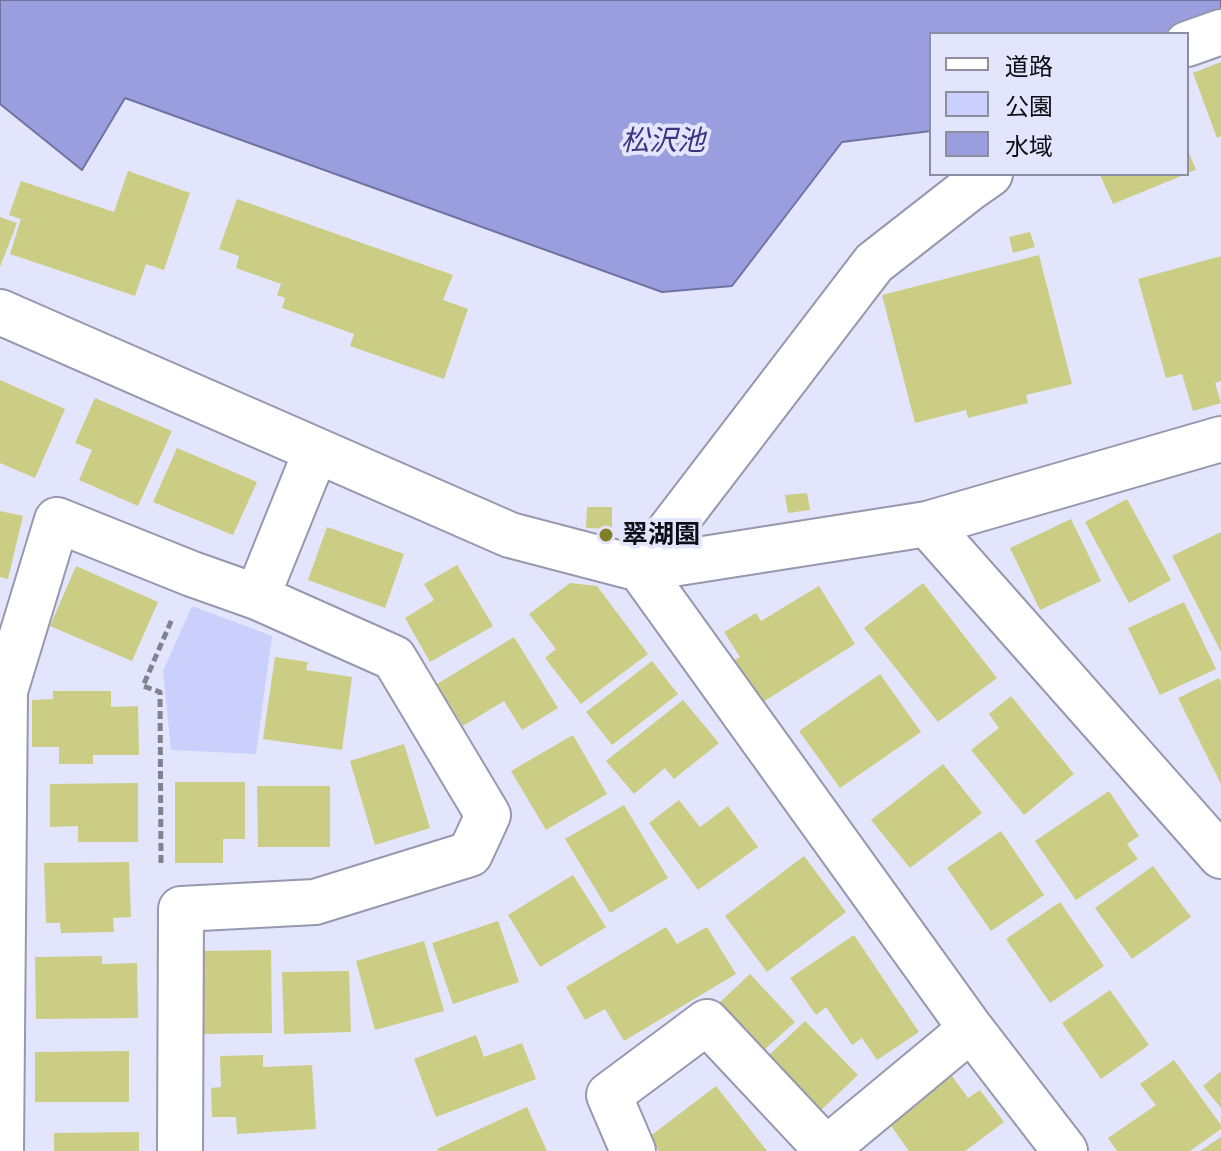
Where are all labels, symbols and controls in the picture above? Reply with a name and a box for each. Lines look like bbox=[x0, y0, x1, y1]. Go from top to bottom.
legend bbox=[929, 32, 1189, 176]
text: 道路 bbox=[1005, 51, 1053, 80]
text: 公園 bbox=[1005, 91, 1053, 120]
water label: 松沢池 bbox=[621, 124, 705, 158]
text: 水域 bbox=[1005, 131, 1053, 160]
place label: 翠湖園 bbox=[622, 519, 700, 551]
marker: 翠湖園 bbox=[597, 526, 615, 544]

